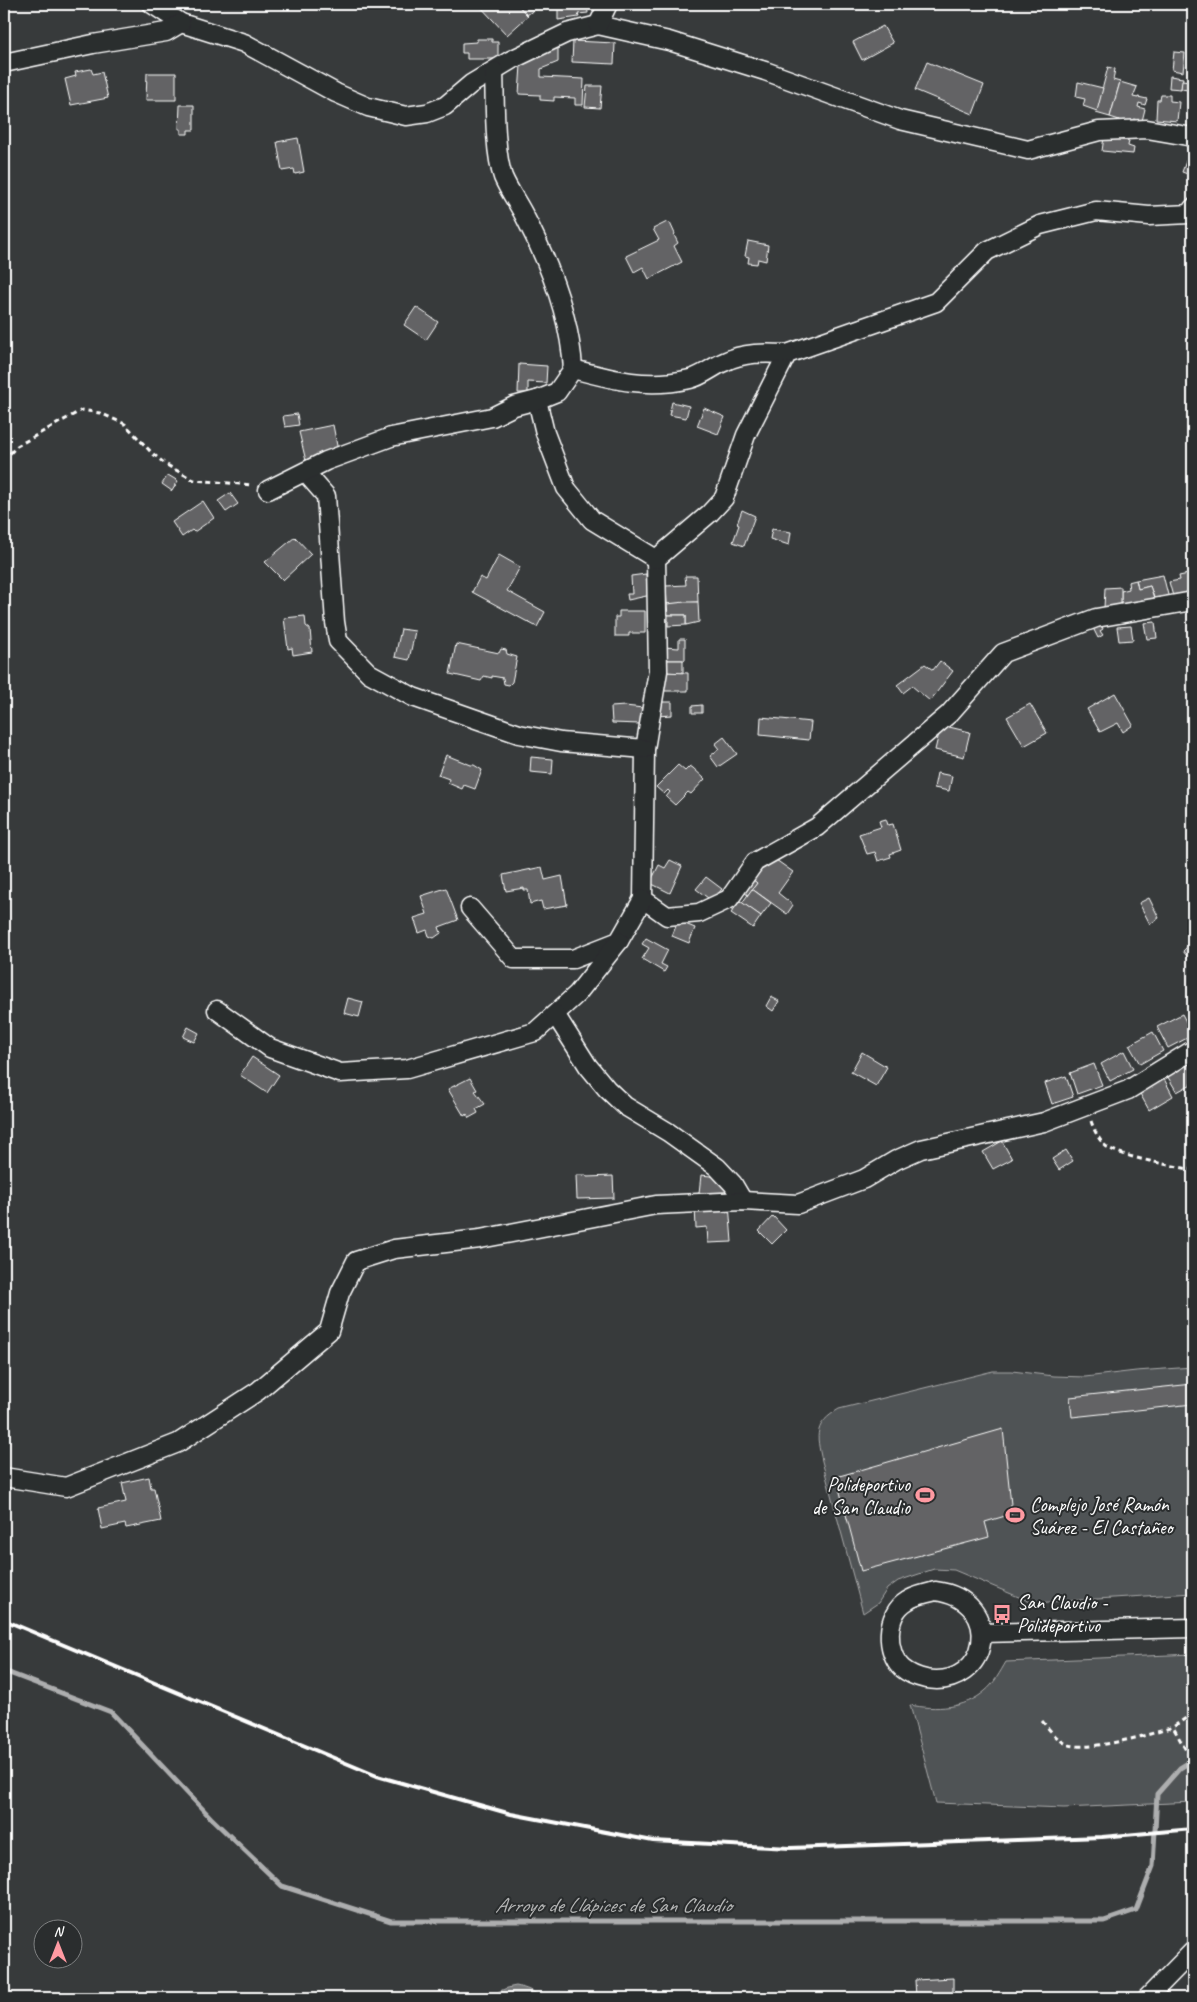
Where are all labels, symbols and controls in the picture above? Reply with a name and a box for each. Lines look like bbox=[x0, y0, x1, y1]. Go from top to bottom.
place label: Polideportivo de San Claudio bbox=[812, 1472, 911, 1520]
sports icon: Polideportivo de San Claudio bbox=[914, 1484, 936, 1506]
place label: Complejo José Ramón Suárez - El Castañeo bbox=[1030, 1492, 1175, 1540]
sports icon: Complejo José Ramón Suárez - El Castañeo bbox=[1004, 1504, 1026, 1526]
place label: San Claudio - Polideportivo bbox=[1017, 1590, 1109, 1638]
bus stop icon: San Claudio - Polideportivo bbox=[991, 1603, 1013, 1625]
water label: Arroyo de Llápices de San Claudio bbox=[495, 1892, 735, 1918]
north arrow bbox=[32, 1920, 82, 1970]
text: N bbox=[54, 1923, 65, 1940]

